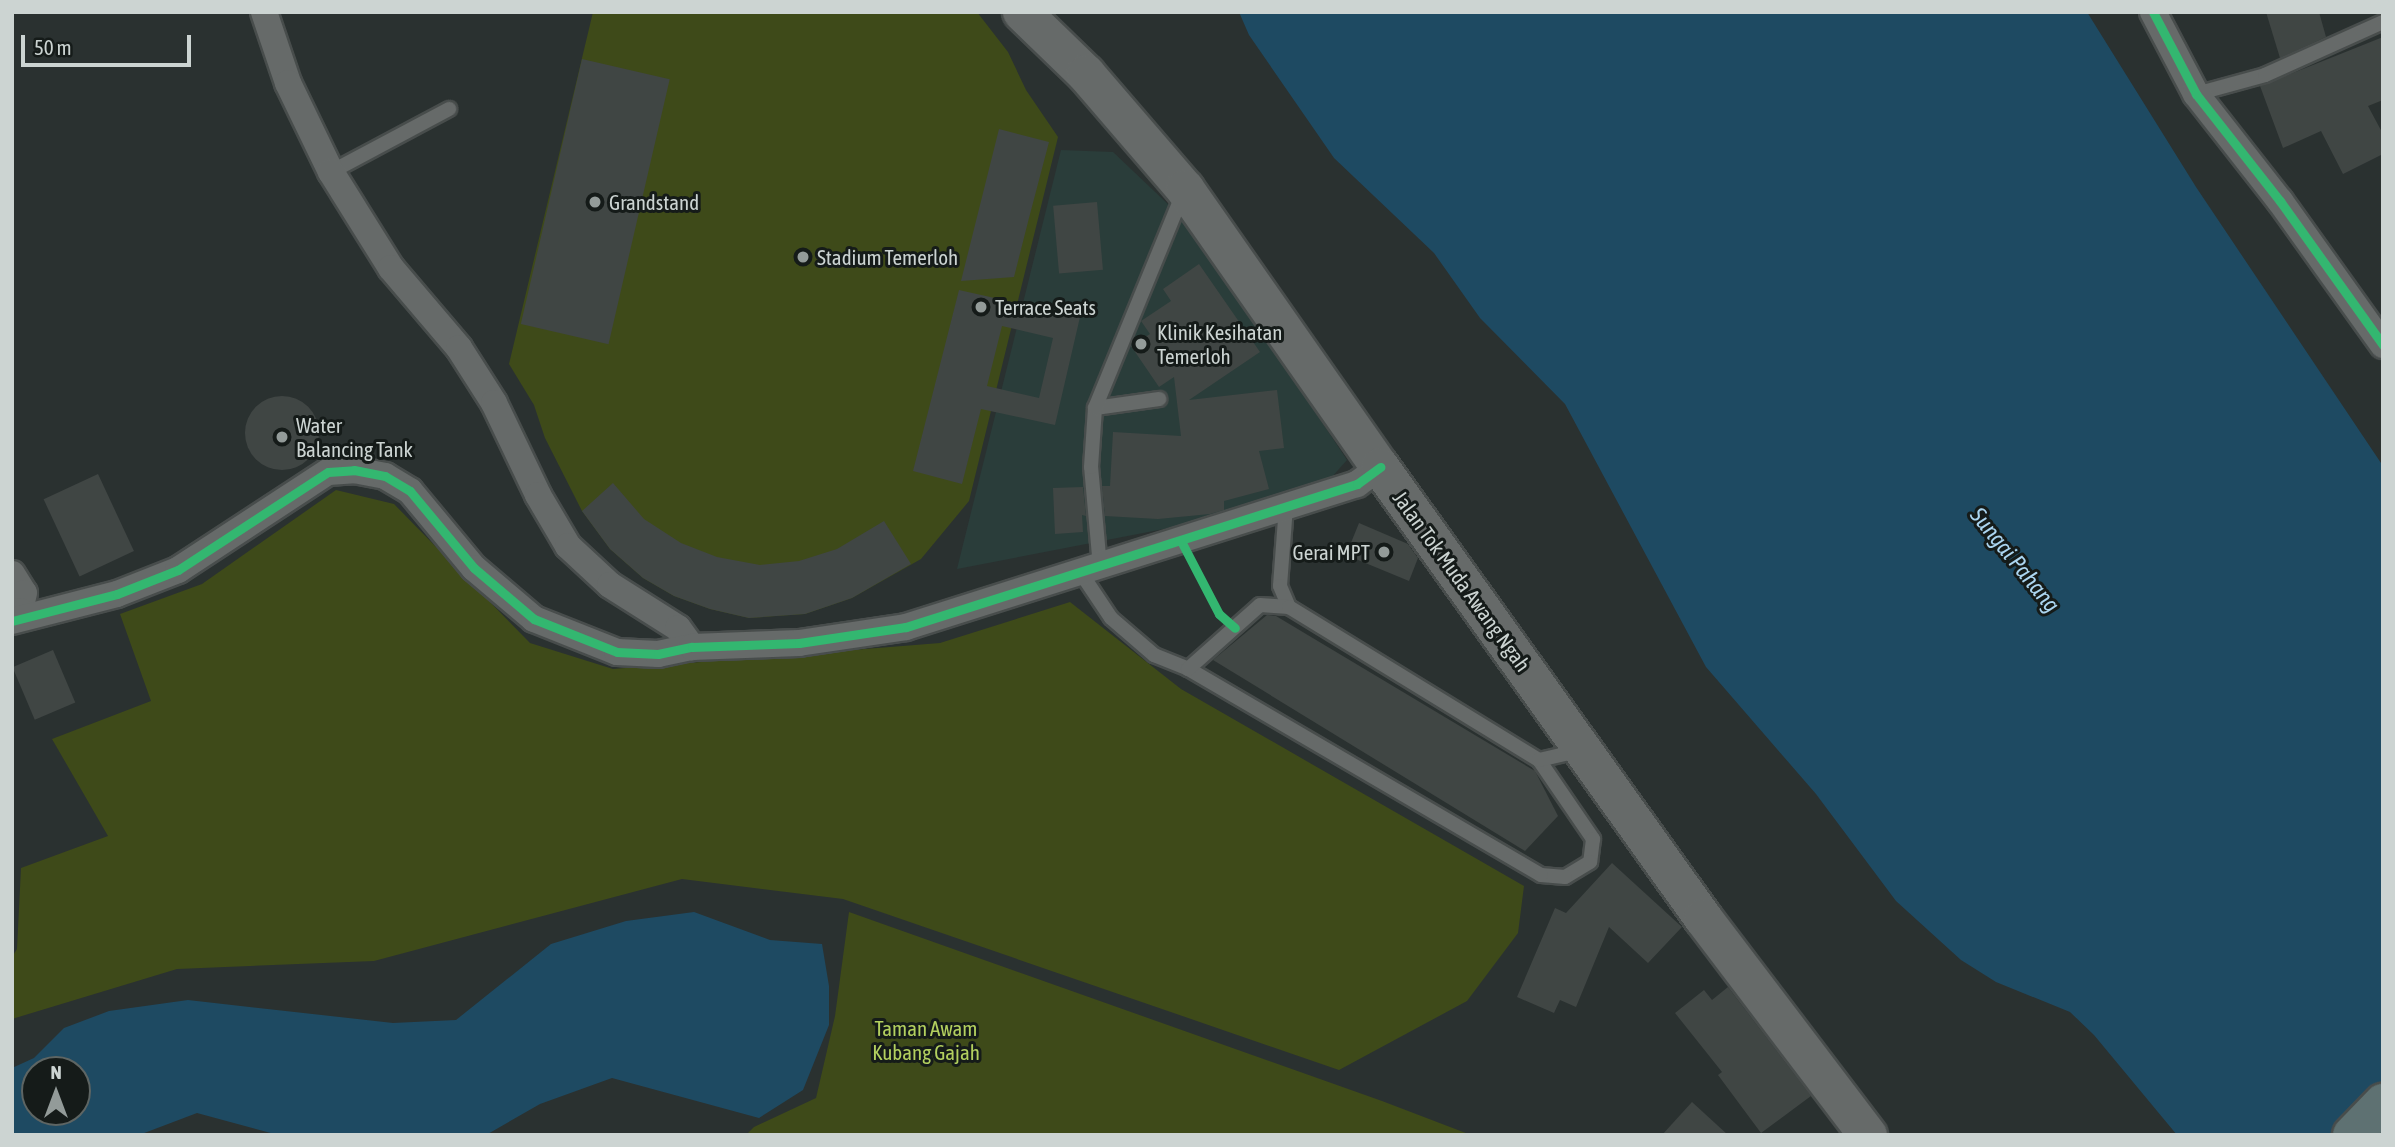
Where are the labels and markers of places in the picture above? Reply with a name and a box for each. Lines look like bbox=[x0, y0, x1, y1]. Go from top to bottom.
place label: Grandstand bbox=[609, 189, 699, 215]
marker: Grandstand bbox=[587, 194, 603, 210]
place label: Stadium Temerloh bbox=[817, 244, 958, 270]
marker: Stadium Temerloh bbox=[795, 249, 811, 265]
place label: Terrace Seats bbox=[995, 294, 1096, 320]
marker: Terrace Seats bbox=[973, 299, 989, 315]
place label: Klinik Kesihatan Temerloh bbox=[1157, 319, 1282, 369]
marker: Klinik Kesihatan Temerloh bbox=[1131, 334, 1151, 354]
place label: Water Balancing Tank bbox=[296, 412, 413, 462]
marker: Water Balancing Tank bbox=[274, 429, 290, 445]
place label: Gerai MPT bbox=[1293, 539, 1370, 565]
marker: Gerai MPT bbox=[1376, 544, 1392, 560]

